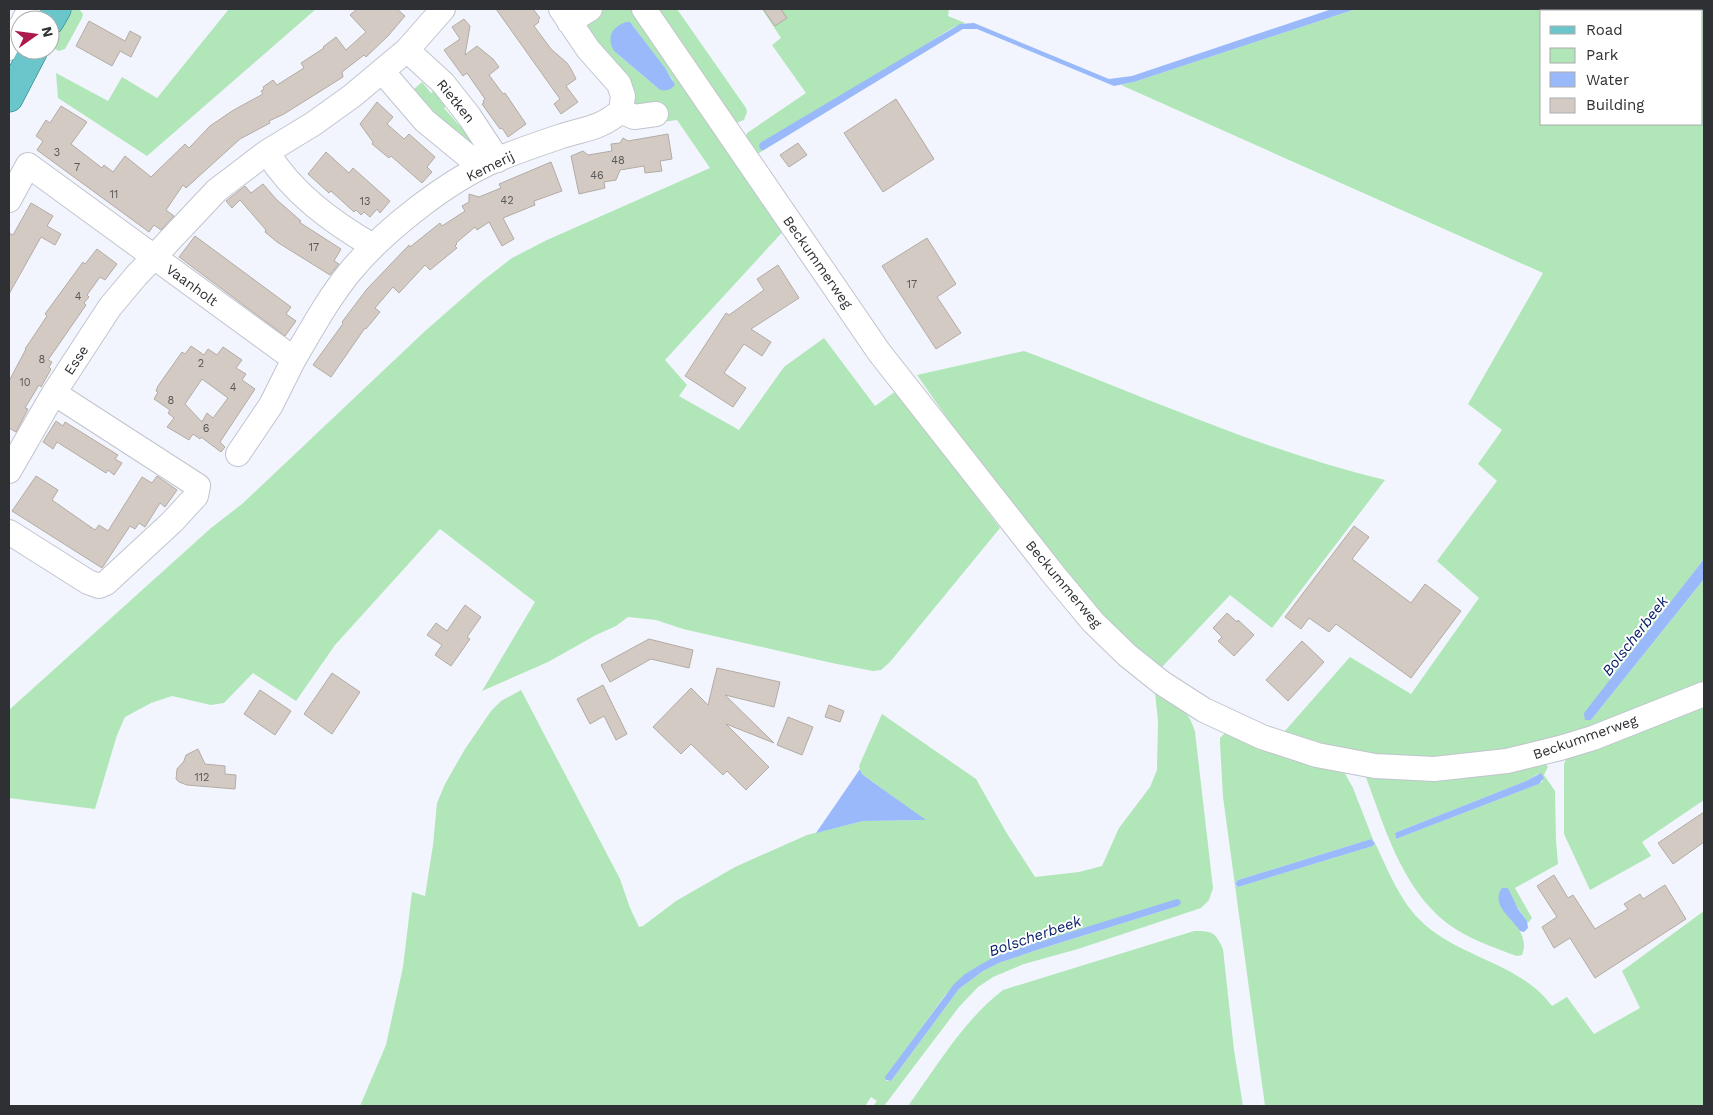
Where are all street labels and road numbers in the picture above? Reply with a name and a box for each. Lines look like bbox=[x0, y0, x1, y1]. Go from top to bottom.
street label: Rietken bbox=[434, 76, 478, 126]
street label: Kemerij bbox=[463, 148, 517, 184]
street label: Beckummerweg bbox=[780, 213, 856, 312]
street label: Vaanholt bbox=[163, 261, 221, 309]
street label: Esse bbox=[61, 342, 91, 378]
street label: Beckummerweg bbox=[1023, 537, 1106, 631]
street label: Beckummerweg bbox=[1531, 711, 1640, 762]

